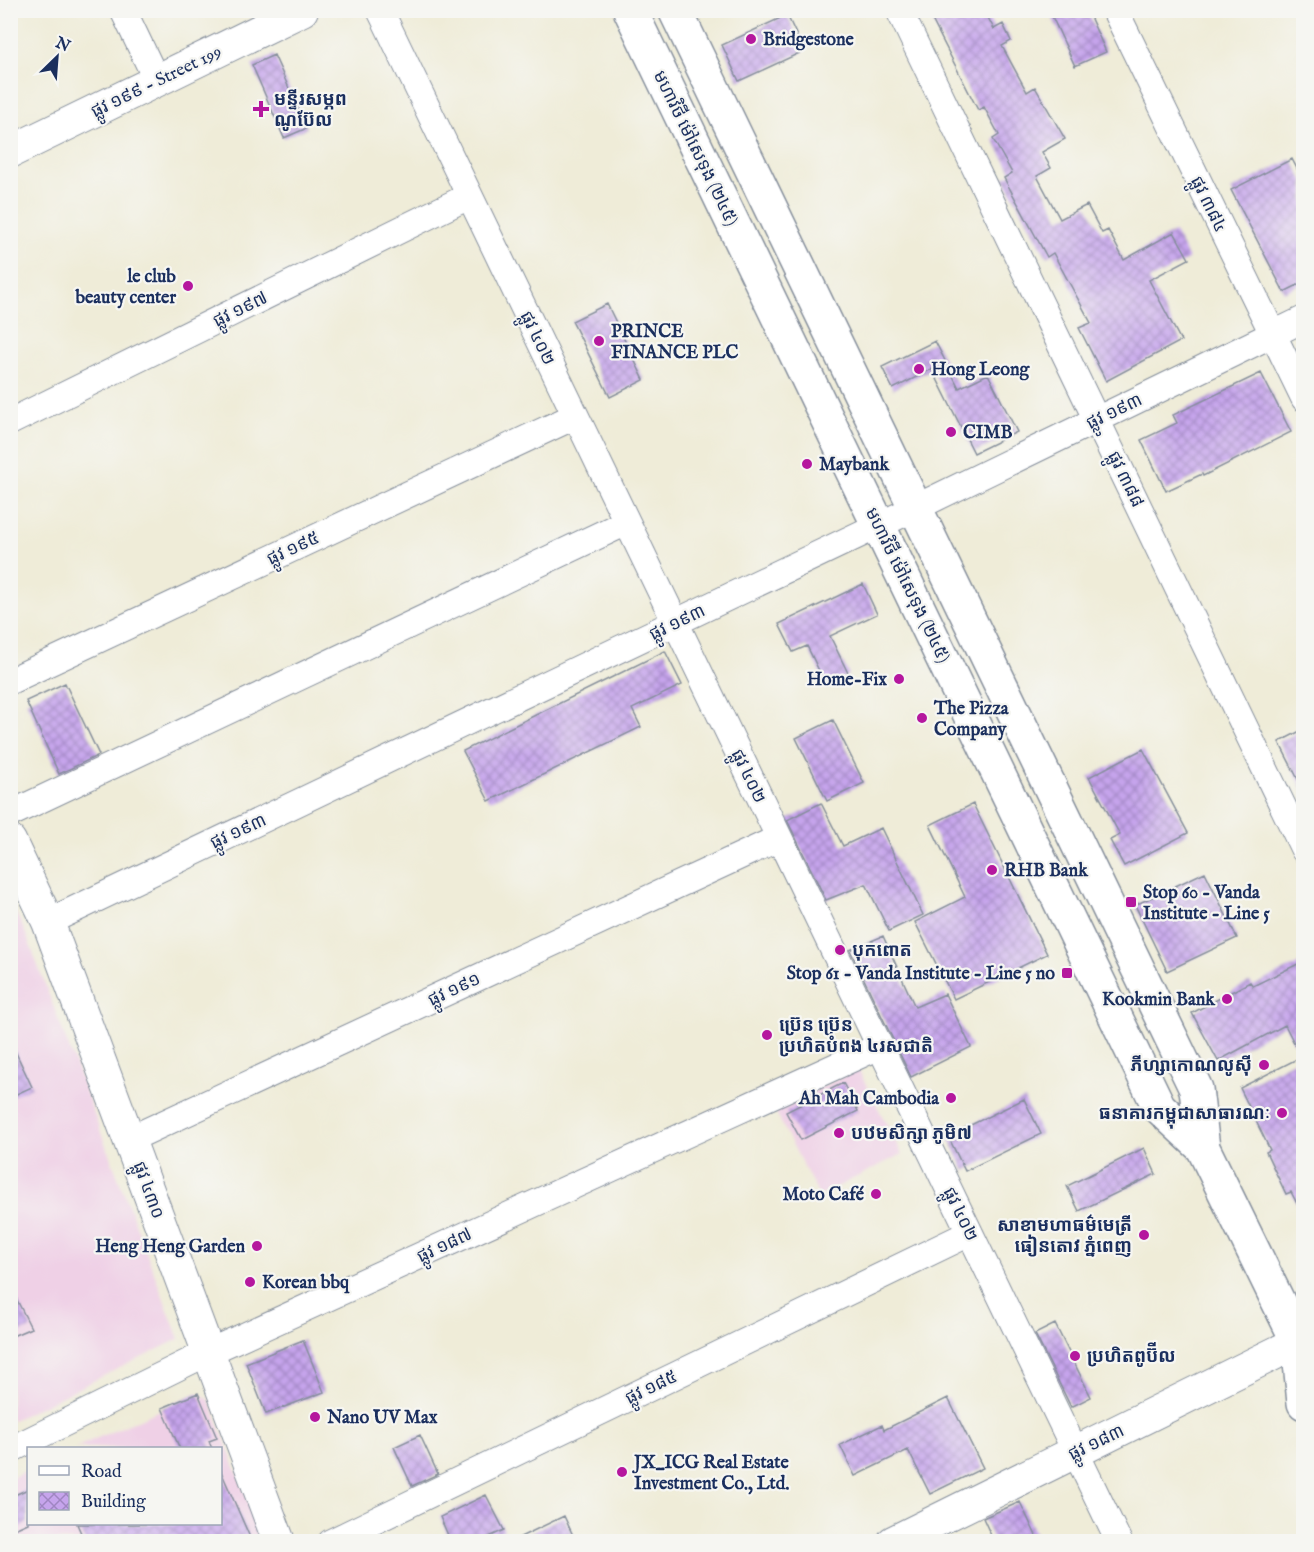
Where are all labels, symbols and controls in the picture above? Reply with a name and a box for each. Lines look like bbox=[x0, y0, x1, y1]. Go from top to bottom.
north arrow bbox=[27, 27, 87, 87]
place label: Bridgestone bbox=[763, 29, 855, 52]
marker: Bridgestone bbox=[744, 32, 758, 46]
text: N bbox=[51, 33, 73, 57]
street label: ផ្លូវ ១៩៩ - Street 199 bbox=[87, 41, 227, 127]
street label: មហាវិថី ម៉ៅសេទុង (២៤៥) bbox=[647, 67, 744, 230]
place label: មន្ទីរសម្ភព ណូប៊ែល bbox=[274, 89, 347, 133]
marker: មន្ទីរសម្ភព ណូប៊ែល bbox=[252, 100, 270, 118]
street label: ផ្លូវ ៣៨៤ bbox=[1181, 173, 1231, 238]
place label: le club beauty center bbox=[74, 266, 176, 310]
marker: le club beauty center bbox=[181, 279, 195, 293]
street label: ផ្លូវ ១៩៧ bbox=[209, 287, 273, 336]
street label: ផ្លូវ ៤០២ bbox=[511, 308, 560, 371]
place label: PRINCE FINANCE PLC bbox=[611, 321, 738, 365]
marker: PRINCE FINANCE PLC bbox=[592, 334, 606, 348]
place label: Hong Leong bbox=[931, 359, 1031, 382]
marker: Hong Leong bbox=[912, 362, 926, 376]
street label: ផ្លូវ ១៩៣ bbox=[1083, 389, 1148, 439]
place label: CIMB bbox=[963, 422, 1013, 445]
marker: CIMB bbox=[944, 425, 958, 439]
street label: ផ្លូវ ៣៨៨ bbox=[1098, 448, 1148, 513]
place label: Maybank bbox=[819, 454, 890, 477]
marker: Maybank bbox=[800, 457, 814, 471]
street label: មហាវិថី ម៉ៅសេទុង (២៤៥) bbox=[859, 504, 956, 667]
street label: ផ្លូវ ១៩៥ bbox=[264, 527, 325, 575]
street label: ផ្លូវ ១៩៣ bbox=[646, 600, 711, 650]
place label: Home-Fix bbox=[807, 669, 887, 692]
marker: Home-Fix bbox=[892, 672, 906, 686]
place label: The Pizza Company bbox=[933, 698, 1010, 742]
marker: The Pizza Company bbox=[915, 711, 929, 725]
street label: ផ្លូវ ៤០២ bbox=[722, 746, 771, 809]
street label: ផ្លូវ ១៩៣ bbox=[207, 809, 272, 858]
place label: RHB Bank bbox=[1004, 860, 1089, 883]
marker: RHB Bank bbox=[985, 863, 999, 877]
place label: Stop 60 - Vanda Institute - Line 5 bbox=[1143, 882, 1270, 926]
marker: Stop 60 - Vanda Institute - Line 5 bbox=[1124, 895, 1138, 909]
place label: បុកពោត bbox=[852, 940, 912, 963]
marker: បុកពោត bbox=[833, 943, 847, 957]
place label: Stop 61 - Vanda Institute - Line 5 no bbox=[787, 963, 1055, 986]
marker: Stop 61 - Vanda Institute - Line 5 no bbox=[1060, 966, 1074, 980]
street label: ផ្លូវ ១៩១ bbox=[425, 968, 486, 1016]
place label: Kookmin Bank bbox=[1102, 989, 1216, 1012]
marker: Kookmin Bank bbox=[1220, 992, 1234, 1006]
place label: ប្រ៊េន ប្រ៊េន ប្រហិតបំពង ៤រសជាតិ bbox=[779, 1015, 933, 1059]
marker: ប្រ៊េន ប្រ៊េន ប្រហិតបំពង ៤រសជាតិ bbox=[760, 1028, 774, 1042]
place label: ភីហ្សាកោណលូស៊ី bbox=[1131, 1055, 1252, 1078]
marker: ភីហ្សាកោណលូស៊ី bbox=[1257, 1058, 1271, 1072]
place label: Ah Mah Cambodia bbox=[798, 1088, 940, 1111]
marker: Ah Mah Cambodia bbox=[944, 1091, 958, 1105]
place label: ធនាគារកម្ពុជាសាធារណៈ bbox=[1099, 1103, 1270, 1129]
marker: ធនាគារកម្ពុជាសាធារណៈ bbox=[1275, 1106, 1289, 1120]
place label: បឋមសិក្សា ភូមិ៧ bbox=[851, 1123, 972, 1146]
marker: បឋមសិក្សា ភូមិ៧ bbox=[832, 1126, 846, 1140]
street label: ផ្លូវ ៤៣០ bbox=[123, 1159, 169, 1224]
place label: Moto Café bbox=[782, 1184, 865, 1207]
street label: ផ្លូវ ៤០២ bbox=[934, 1184, 983, 1247]
marker: Moto Café bbox=[869, 1187, 883, 1201]
place label: សាខាមហាធម៌មេត្រី ធៀនតោវ ភ្នំពេញ bbox=[997, 1214, 1132, 1259]
street label: ផ្លូវ ១៨៧ bbox=[413, 1224, 477, 1272]
marker: សាខាមហាធម៌មេត្រី ធៀនតោវ ភ្នំពេញ bbox=[1137, 1228, 1151, 1242]
place label: Heng Heng Garden bbox=[95, 1236, 245, 1259]
marker: Heng Heng Garden bbox=[250, 1239, 264, 1253]
place label: Korean bbq bbox=[262, 1272, 350, 1295]
marker: Korean bbq bbox=[243, 1275, 257, 1289]
place label: ប្រហិតពូប៊ីល bbox=[1087, 1342, 1176, 1369]
marker: ប្រហិតពូប៊ីល bbox=[1068, 1349, 1082, 1363]
street label: ផ្លូវ ១៨៥ bbox=[622, 1366, 683, 1414]
place label: Nano UV Max bbox=[326, 1407, 438, 1430]
marker: Nano UV Max bbox=[308, 1410, 322, 1424]
street label: ផ្លូវ ១៨៣ bbox=[1065, 1420, 1130, 1470]
legend bbox=[27, 1447, 222, 1525]
place label: JX_ICG Real Estate Investment Co., Ltd. bbox=[632, 1452, 790, 1496]
text: Road bbox=[81, 1461, 122, 1484]
marker: JX_ICG Real Estate Investment Co., Ltd. bbox=[615, 1465, 629, 1479]
text: Building bbox=[81, 1491, 146, 1514]

